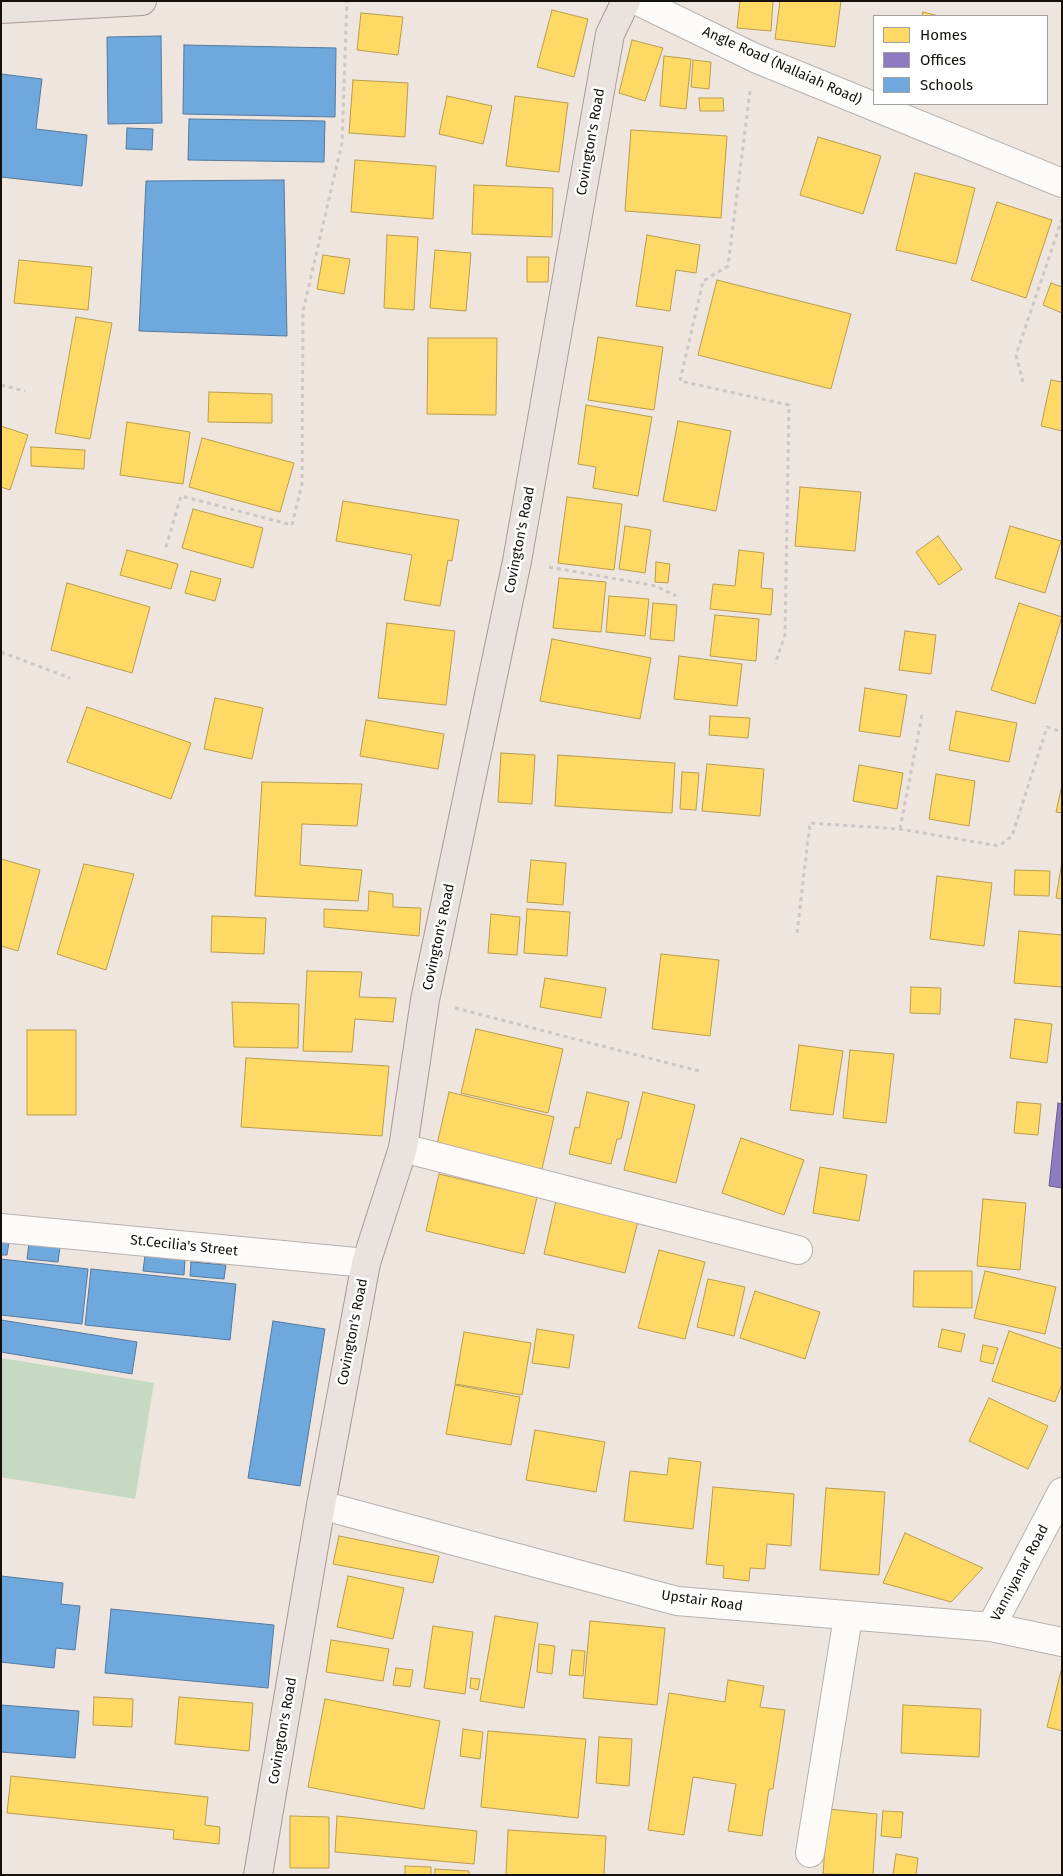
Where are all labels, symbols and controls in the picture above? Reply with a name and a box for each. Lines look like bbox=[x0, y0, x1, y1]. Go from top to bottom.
legend bbox=[873, 15, 1048, 105]
street label: Angle Road (Nallaiah Road) bbox=[700, 23, 864, 109]
text: Homes bbox=[920, 26, 967, 44]
text: Offices bbox=[920, 51, 966, 69]
text: Schools bbox=[920, 76, 973, 94]
street label: Covington's Road bbox=[573, 87, 609, 197]
street label: Covington's Road bbox=[501, 485, 539, 595]
street label: Covington's Road bbox=[419, 882, 459, 992]
street label: St.Cecilia's Street bbox=[129, 1232, 239, 1260]
street label: Covington's Road bbox=[334, 1277, 372, 1387]
street label: Vanniyanar Road bbox=[988, 1522, 1052, 1624]
street label: Upstair Road bbox=[660, 1587, 744, 1615]
street label: Covington's Road bbox=[265, 1676, 301, 1786]

